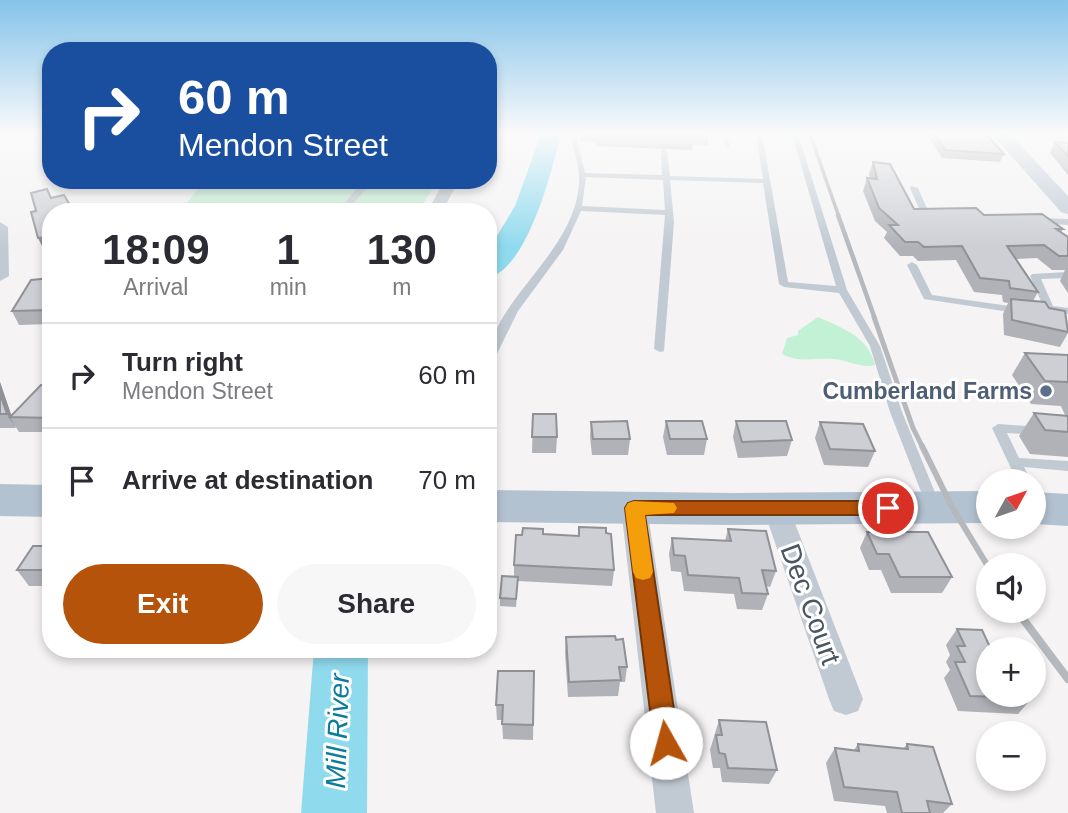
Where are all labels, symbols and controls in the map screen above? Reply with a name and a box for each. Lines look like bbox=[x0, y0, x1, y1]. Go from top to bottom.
icon: right bbox=[63, 70, 154, 161]
text: 60 m bbox=[178, 70, 290, 124]
text: Mendon Street bbox=[178, 127, 388, 163]
text: 18:09 bbox=[102, 226, 210, 273]
text: 1 bbox=[276, 226, 300, 273]
text: 130 bbox=[367, 226, 437, 273]
text: Arrival bbox=[123, 274, 188, 300]
text: min bbox=[270, 274, 307, 300]
text: m bbox=[392, 274, 411, 300]
text: Turn right bbox=[122, 347, 243, 377]
icon: right bbox=[63, 357, 101, 395]
text: 60 m bbox=[418, 360, 476, 390]
text: Mendon Street bbox=[122, 378, 273, 404]
place label: Cumberland Farms bbox=[822, 378, 1032, 404]
marker: Cumberland Farms bbox=[1038, 383, 1054, 399]
icon: arrive bbox=[63, 462, 101, 500]
text: Arrive at destination bbox=[122, 465, 373, 495]
text: 70 m bbox=[418, 465, 476, 495]
north arrow bbox=[976, 469, 1046, 539]
map controls bbox=[976, 469, 1046, 791]
pin bbox=[858, 478, 918, 538]
icon: arrive bbox=[869, 489, 907, 527]
street label: Dec Court bbox=[774, 540, 847, 669]
button: sound bbox=[976, 553, 1046, 623]
button: Exit bbox=[63, 564, 263, 644]
button: Share bbox=[277, 564, 476, 644]
button: + bbox=[976, 637, 1046, 707]
water label: Mill River bbox=[320, 671, 355, 789]
position arrow bbox=[629, 706, 703, 780]
button: − bbox=[976, 721, 1046, 791]

